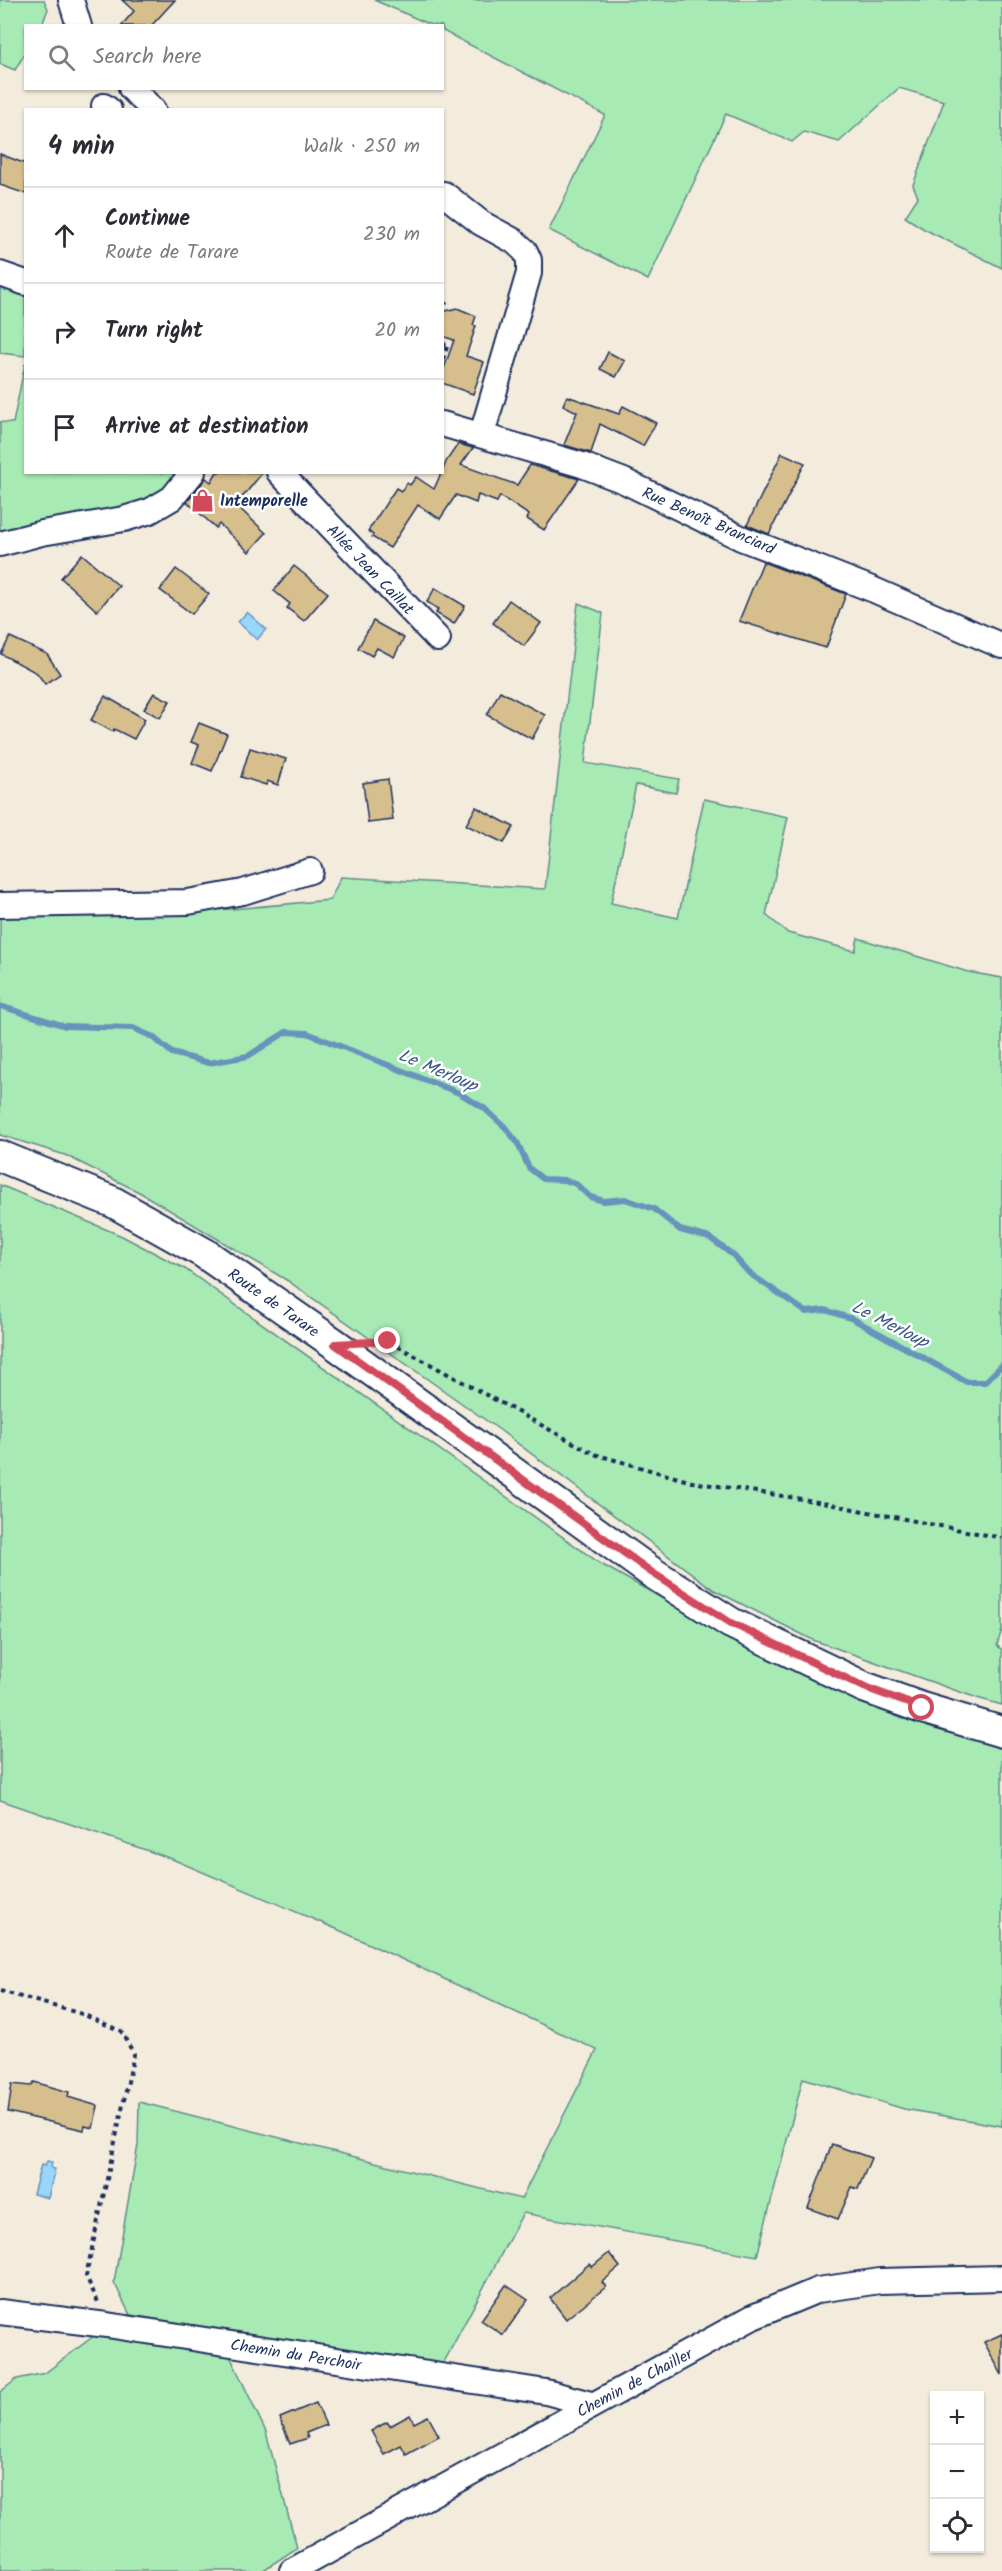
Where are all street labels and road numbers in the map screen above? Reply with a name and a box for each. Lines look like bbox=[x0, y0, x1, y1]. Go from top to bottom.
street label: Rue Benoît Branciard bbox=[638, 481, 780, 562]
street label: Allée Jean Caillat bbox=[320, 519, 420, 622]
street label: Route de Tarare bbox=[222, 1262, 324, 1344]
street label: Chemin du Perchoir bbox=[229, 2333, 365, 2378]
street label: Chemin de Chailler bbox=[572, 2341, 699, 2424]

